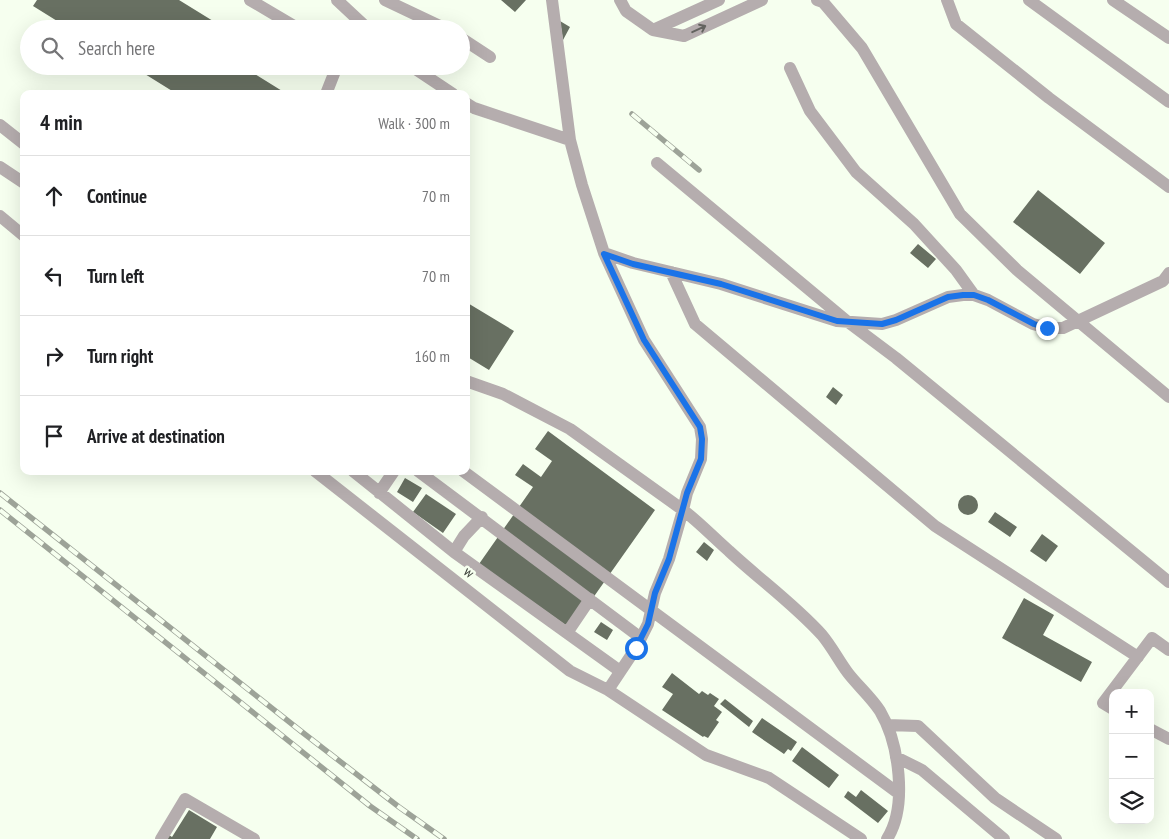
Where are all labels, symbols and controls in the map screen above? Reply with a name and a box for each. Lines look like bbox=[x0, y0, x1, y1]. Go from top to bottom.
search box bbox=[20, 20, 470, 75]
one-way arrow bbox=[691, 24, 706, 34]
icon: search bbox=[38, 34, 66, 62]
text: Search here bbox=[78, 36, 155, 60]
text: 4 min bbox=[40, 109, 82, 136]
text: Walk · 300 m bbox=[378, 113, 450, 133]
icon: ahead bbox=[40, 182, 68, 210]
text: Continue bbox=[87, 184, 147, 208]
text: 70 m bbox=[422, 186, 450, 206]
icon: left bbox=[40, 262, 68, 290]
text: Turn left bbox=[87, 264, 144, 288]
text: 70 m bbox=[422, 266, 450, 286]
route end bbox=[1036, 317, 1059, 340]
icon: right bbox=[40, 342, 68, 370]
text: Turn right bbox=[87, 344, 153, 368]
text: 160 m bbox=[415, 346, 450, 366]
icon: arrive bbox=[40, 422, 68, 450]
text: Arrive at destination bbox=[87, 424, 225, 448]
street label: w bbox=[460, 562, 478, 582]
route start bbox=[625, 637, 648, 660]
map controls bbox=[1109, 689, 1154, 824]
button: + bbox=[1109, 689, 1154, 734]
button: − bbox=[1109, 734, 1154, 779]
button: layers bbox=[1109, 779, 1154, 824]

